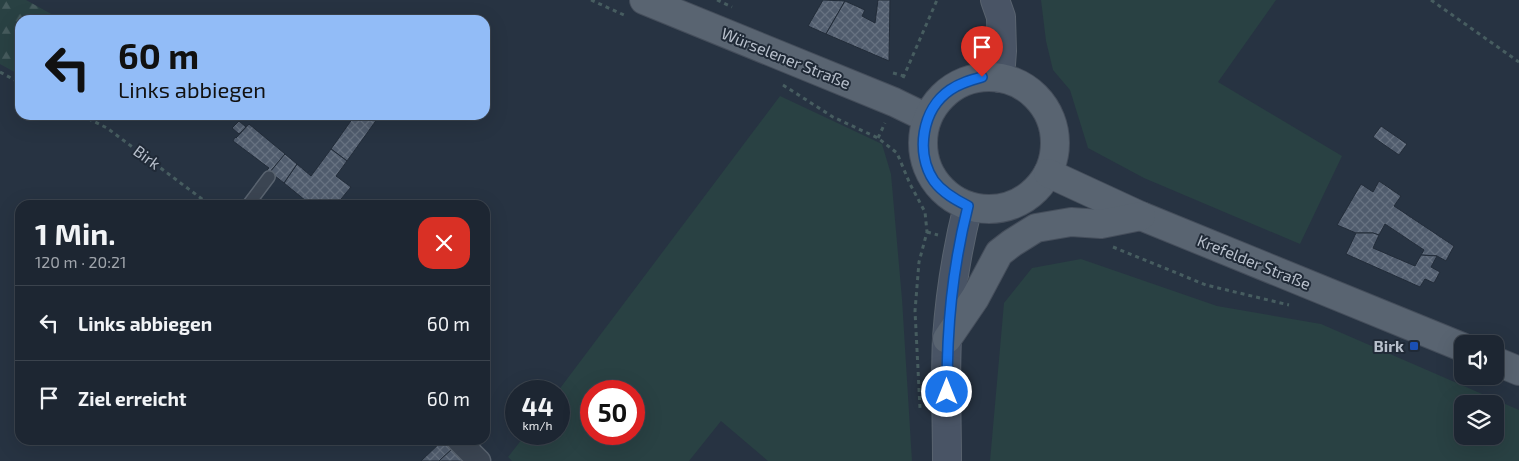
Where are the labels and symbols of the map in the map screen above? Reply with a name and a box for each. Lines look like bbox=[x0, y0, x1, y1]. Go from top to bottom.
street label: Würselener Straße bbox=[719, 23, 854, 92]
pin bbox=[961, 26, 1003, 77]
street label: Birk bbox=[130, 141, 164, 173]
street label: Krefelder Straße bbox=[1195, 230, 1314, 293]
place label: Birk bbox=[1374, 336, 1404, 355]
marker: Birk bbox=[1408, 340, 1420, 352]
position arrow bbox=[920, 365, 972, 417]
speed limit sign: 50 bbox=[580, 380, 645, 445]

